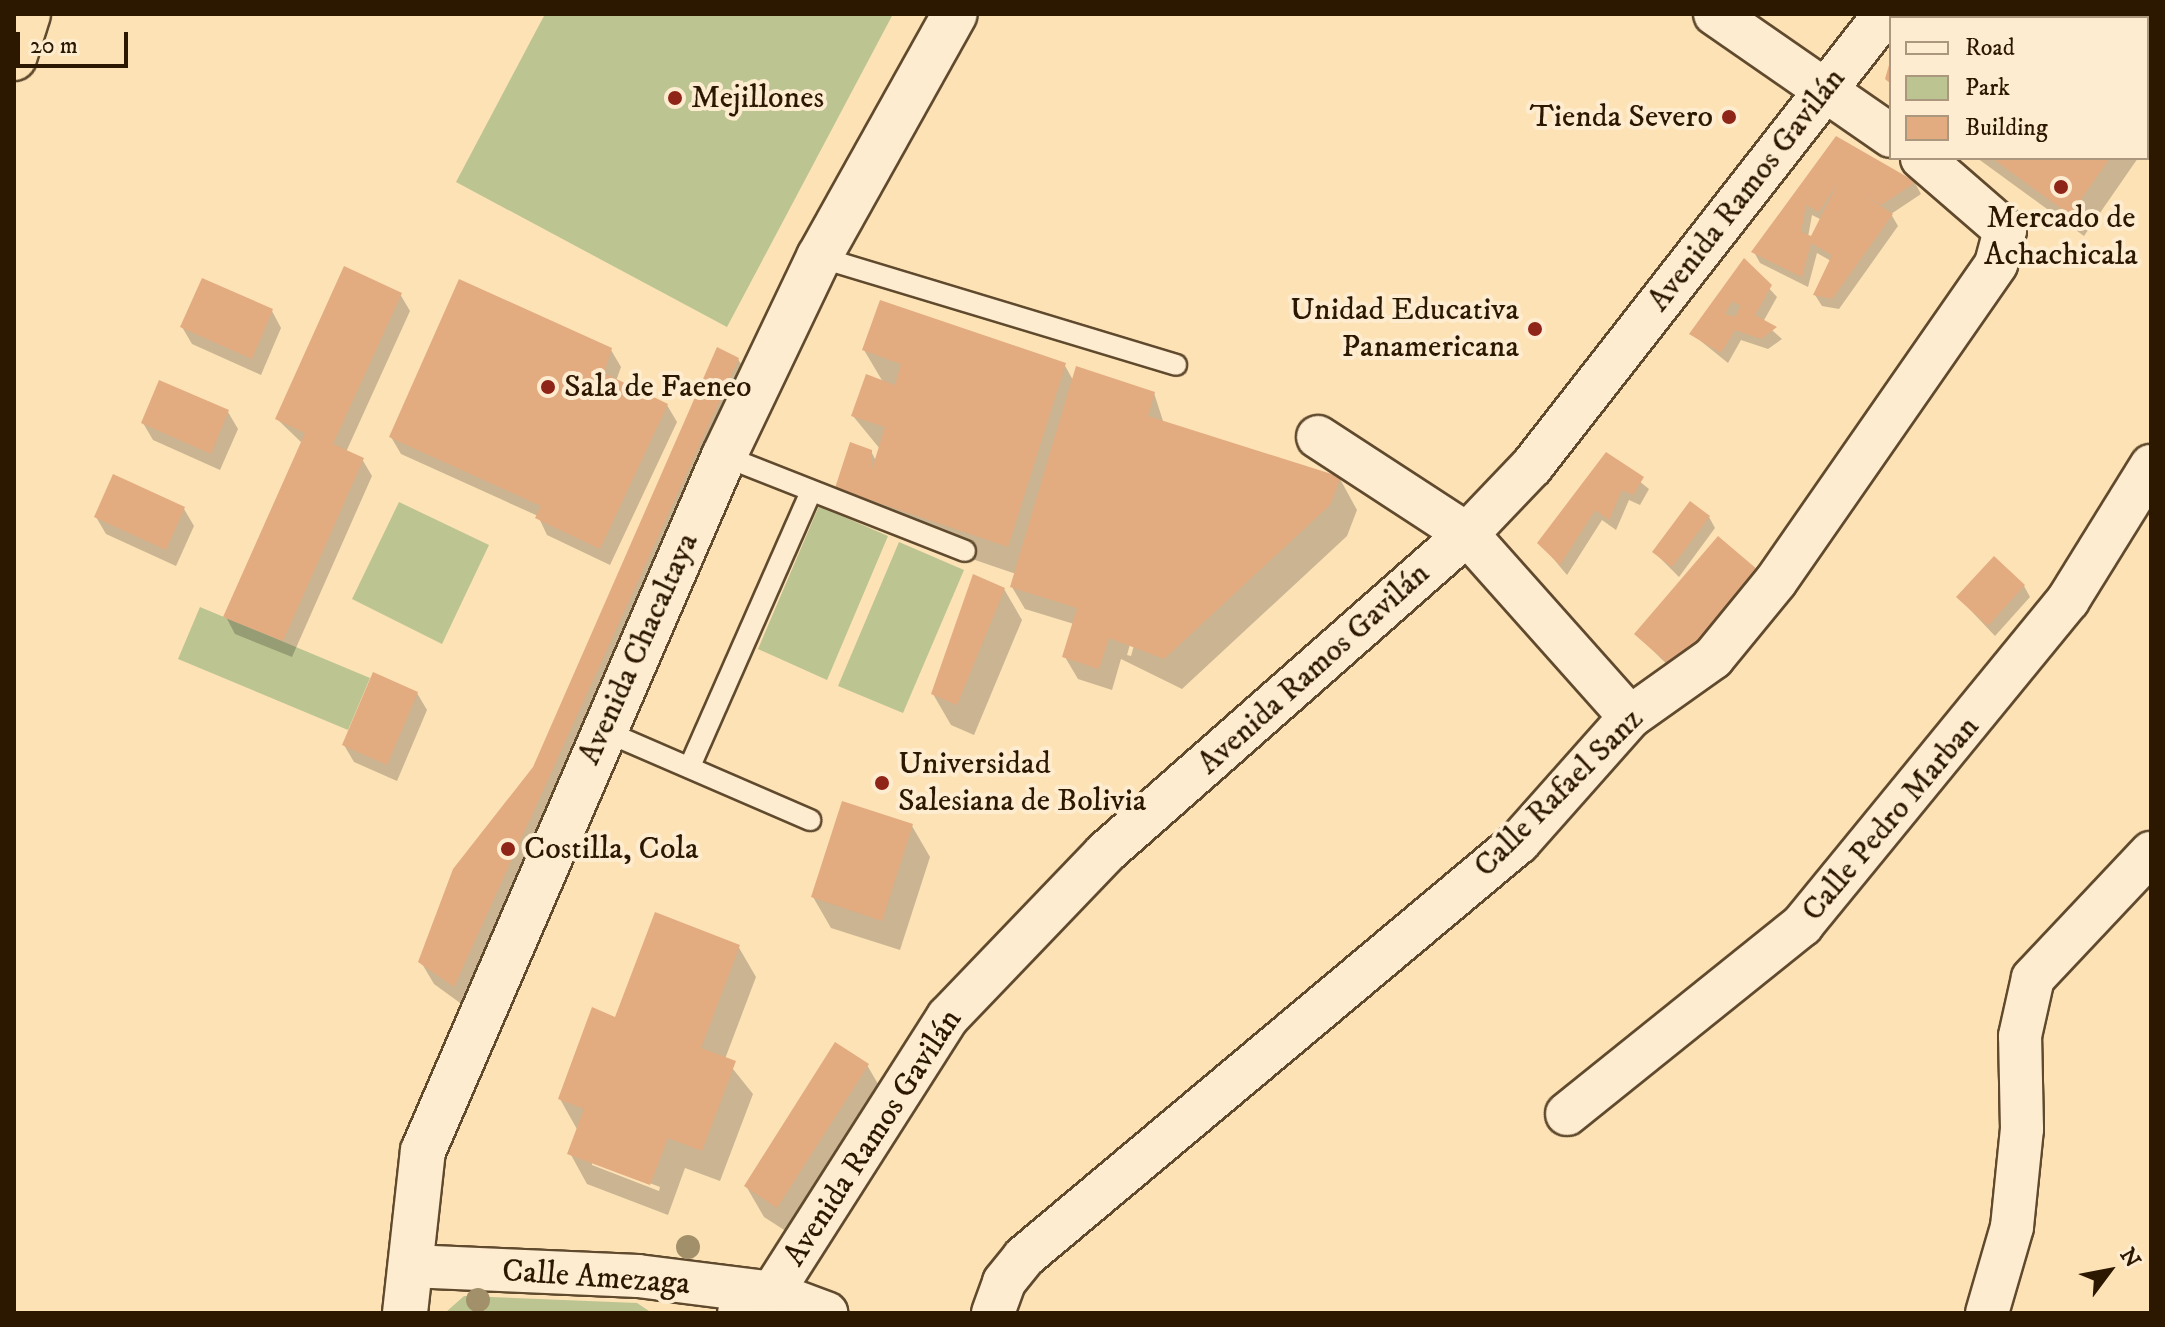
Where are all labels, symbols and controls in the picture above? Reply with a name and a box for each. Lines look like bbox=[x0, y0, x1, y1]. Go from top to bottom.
scale bar bbox=[20, 16, 132, 66]
legend bbox=[1889, 16, 2149, 160]
text: 20 m bbox=[30, 31, 78, 61]
text: Road bbox=[1965, 33, 2015, 63]
street label: Avenida Ramos Gavilán bbox=[1640, 61, 1854, 319]
text: Park bbox=[1965, 73, 2010, 103]
place label: Mejillones bbox=[691, 79, 824, 117]
marker: Mejillones bbox=[666, 89, 684, 107]
place label: Tienda Severo bbox=[1530, 98, 1713, 136]
marker: Tienda Severo bbox=[1720, 108, 1738, 126]
text: Building bbox=[1965, 113, 2048, 143]
marker: Mercado de Achachicala bbox=[2052, 178, 2070, 196]
place label: Mercado de Achachicala bbox=[1984, 200, 2138, 275]
place label: Unidad Educativa Panamericana bbox=[1290, 292, 1519, 367]
marker: Unidad Educativa Panamericana bbox=[1526, 320, 1544, 338]
place label: Sala de Faeneo bbox=[564, 368, 751, 406]
marker: Sala de Faeneo bbox=[539, 378, 557, 396]
street label: Avenida Chacaltaya bbox=[571, 527, 707, 771]
street label: Avenida Ramos Gavilán bbox=[1190, 555, 1438, 783]
street label: Calle Rafael Sanz bbox=[1466, 700, 1652, 886]
street label: Calle Pedro Marban bbox=[1794, 709, 1988, 929]
place label: Universidad Salesiana de Bolivia bbox=[898, 746, 1146, 821]
marker: Universidad Salesiana de Bolivia bbox=[873, 774, 891, 792]
place label: Costilla, Cola bbox=[524, 830, 699, 868]
marker: Costilla, Cola bbox=[499, 840, 517, 858]
street label: Avenida Ramos Gavilán bbox=[776, 1002, 970, 1274]
north arrow bbox=[2069, 1231, 2149, 1311]
text: N bbox=[2114, 1243, 2146, 1273]
street label: Calle Amezaga bbox=[501, 1252, 691, 1304]

